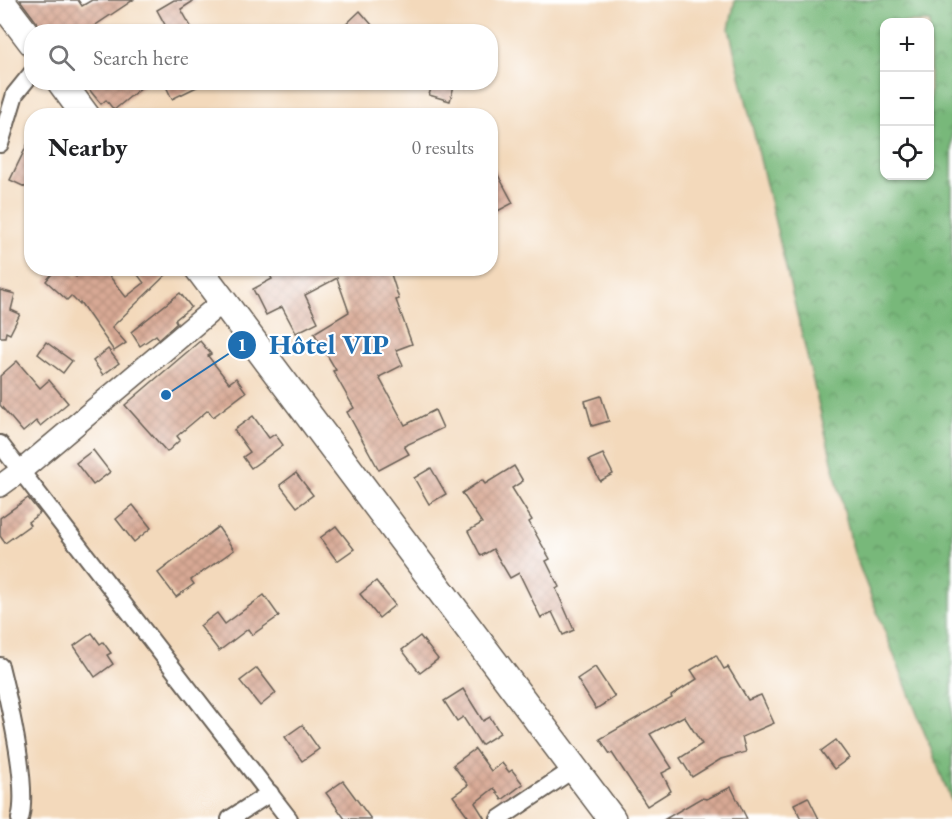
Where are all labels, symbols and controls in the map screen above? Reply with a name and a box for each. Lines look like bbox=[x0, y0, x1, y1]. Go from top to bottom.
map controls bbox=[880, 18, 934, 180]
button: + bbox=[880, 18, 934, 72]
search box bbox=[24, 24, 498, 90]
icon: search bbox=[45, 41, 78, 74]
text: Search here bbox=[93, 43, 188, 72]
button: − bbox=[880, 72, 934, 126]
button: locate bbox=[880, 126, 934, 180]
text: Nearby bbox=[48, 130, 128, 164]
text: 0 results bbox=[411, 134, 474, 160]
callout: Hôtel VIP bbox=[227, 322, 402, 368]
text: Hôtel VIP bbox=[269, 326, 389, 362]
text: 1 bbox=[237, 333, 247, 356]

